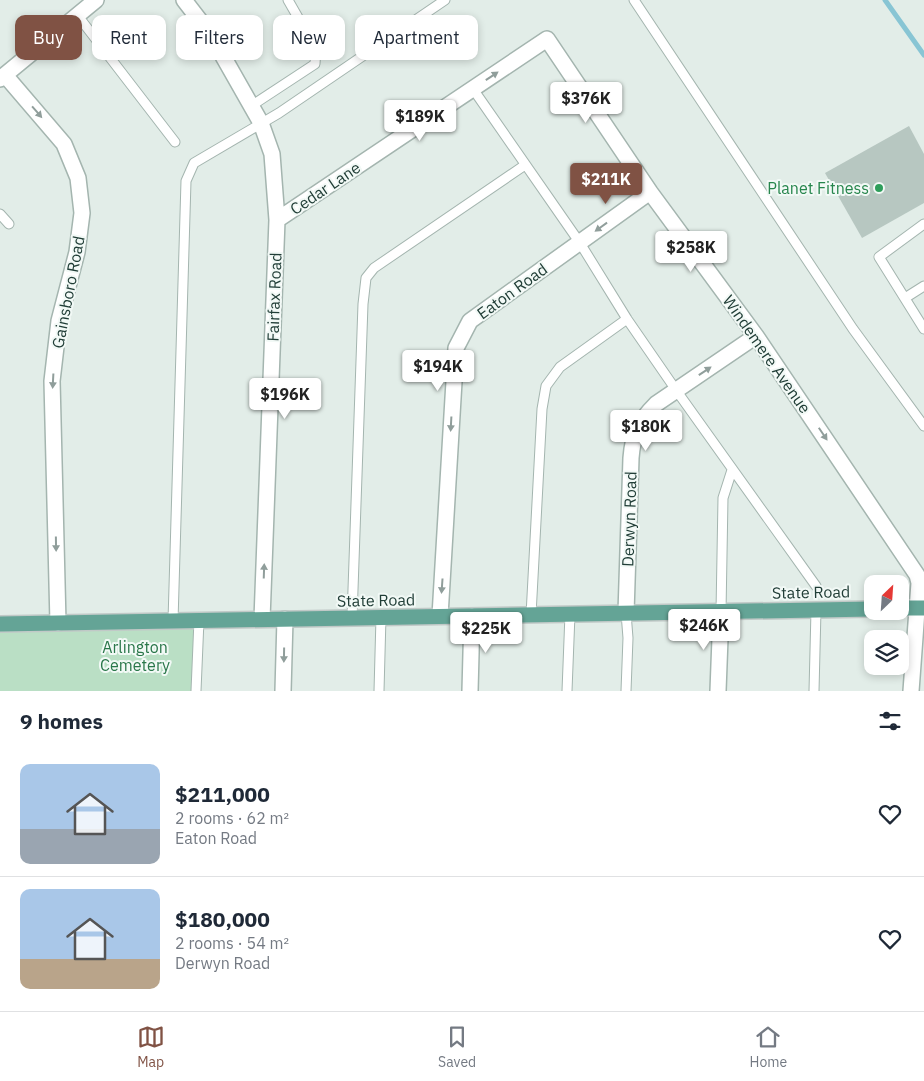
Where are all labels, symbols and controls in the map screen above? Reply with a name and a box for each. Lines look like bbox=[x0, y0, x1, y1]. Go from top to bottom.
chip: Buy bbox=[15, 15, 82, 60]
chip: Rent bbox=[92, 15, 166, 60]
chip: Filters bbox=[176, 15, 263, 60]
chip: New bbox=[273, 15, 345, 60]
chip: Apartment bbox=[355, 15, 478, 60]
one-way arrow bbox=[485, 71, 499, 81]
pin: $376K bbox=[551, 82, 621, 124]
text: $376K bbox=[561, 88, 611, 108]
pin: $189K bbox=[385, 100, 455, 142]
one-way arrow bbox=[31, 106, 42, 119]
text: $189K bbox=[395, 106, 445, 126]
street label: Cedar Lane bbox=[286, 157, 364, 219]
pin: $211K bbox=[571, 162, 641, 205]
text: $211K bbox=[581, 169, 631, 189]
place label: Planet Fitness bbox=[767, 178, 869, 198]
marker: Planet Fitness bbox=[873, 182, 885, 194]
one-way arrow bbox=[595, 222, 608, 233]
pin: $258K bbox=[656, 230, 726, 273]
street label: Gainsboro Road bbox=[47, 234, 89, 350]
text: $258K bbox=[666, 237, 716, 257]
street label: Fairfax Road bbox=[262, 252, 286, 342]
street label: Eaton Road bbox=[473, 259, 551, 323]
street label: Windemere Avenue bbox=[719, 291, 815, 417]
pin: $194K bbox=[403, 350, 473, 392]
text: $194K bbox=[413, 356, 463, 376]
one-way arrow bbox=[698, 366, 712, 376]
one-way arrow bbox=[48, 374, 56, 390]
pin: $196K bbox=[250, 378, 320, 420]
text: $196K bbox=[260, 384, 310, 404]
pin: $180K bbox=[611, 410, 681, 452]
one-way arrow bbox=[447, 416, 455, 432]
text: $180K bbox=[621, 416, 671, 436]
one-way arrow bbox=[818, 428, 827, 441]
street label: Derwyn Road bbox=[617, 471, 641, 567]
one-way arrow bbox=[52, 536, 60, 552]
one-way arrow bbox=[260, 562, 268, 578]
north arrow bbox=[864, 575, 909, 620]
map controls bbox=[864, 575, 909, 675]
one-way arrow bbox=[437, 579, 445, 595]
street label: State Road bbox=[772, 581, 850, 603]
street label: State Road bbox=[337, 589, 415, 611]
pin: $246K bbox=[669, 608, 739, 651]
pin: $225K bbox=[451, 612, 521, 654]
text: $246K bbox=[679, 615, 729, 635]
text: $225K bbox=[461, 618, 511, 638]
button: layers bbox=[864, 630, 909, 675]
park label: Arlington Cemetery bbox=[100, 637, 170, 675]
one-way arrow bbox=[279, 647, 287, 663]
text: 9 homes bbox=[20, 707, 103, 735]
icon: filters bbox=[876, 707, 904, 735]
text: $211,000 bbox=[175, 780, 270, 808]
icon: home bbox=[60, 784, 120, 844]
icon: heart bbox=[876, 800, 904, 828]
text: 2 rooms · 62 m² bbox=[175, 808, 289, 828]
text: Eaton Road bbox=[175, 828, 257, 848]
text: $180,000 bbox=[175, 905, 270, 933]
icon: home bbox=[60, 909, 120, 969]
icon: heart bbox=[876, 925, 904, 953]
text: 2 rooms · 54 m² bbox=[175, 933, 289, 953]
text: Derwyn Road bbox=[175, 953, 270, 973]
tab: Map bbox=[137, 1023, 165, 1071]
tab: Saved bbox=[438, 1023, 476, 1071]
tab: Home bbox=[750, 1023, 787, 1071]

